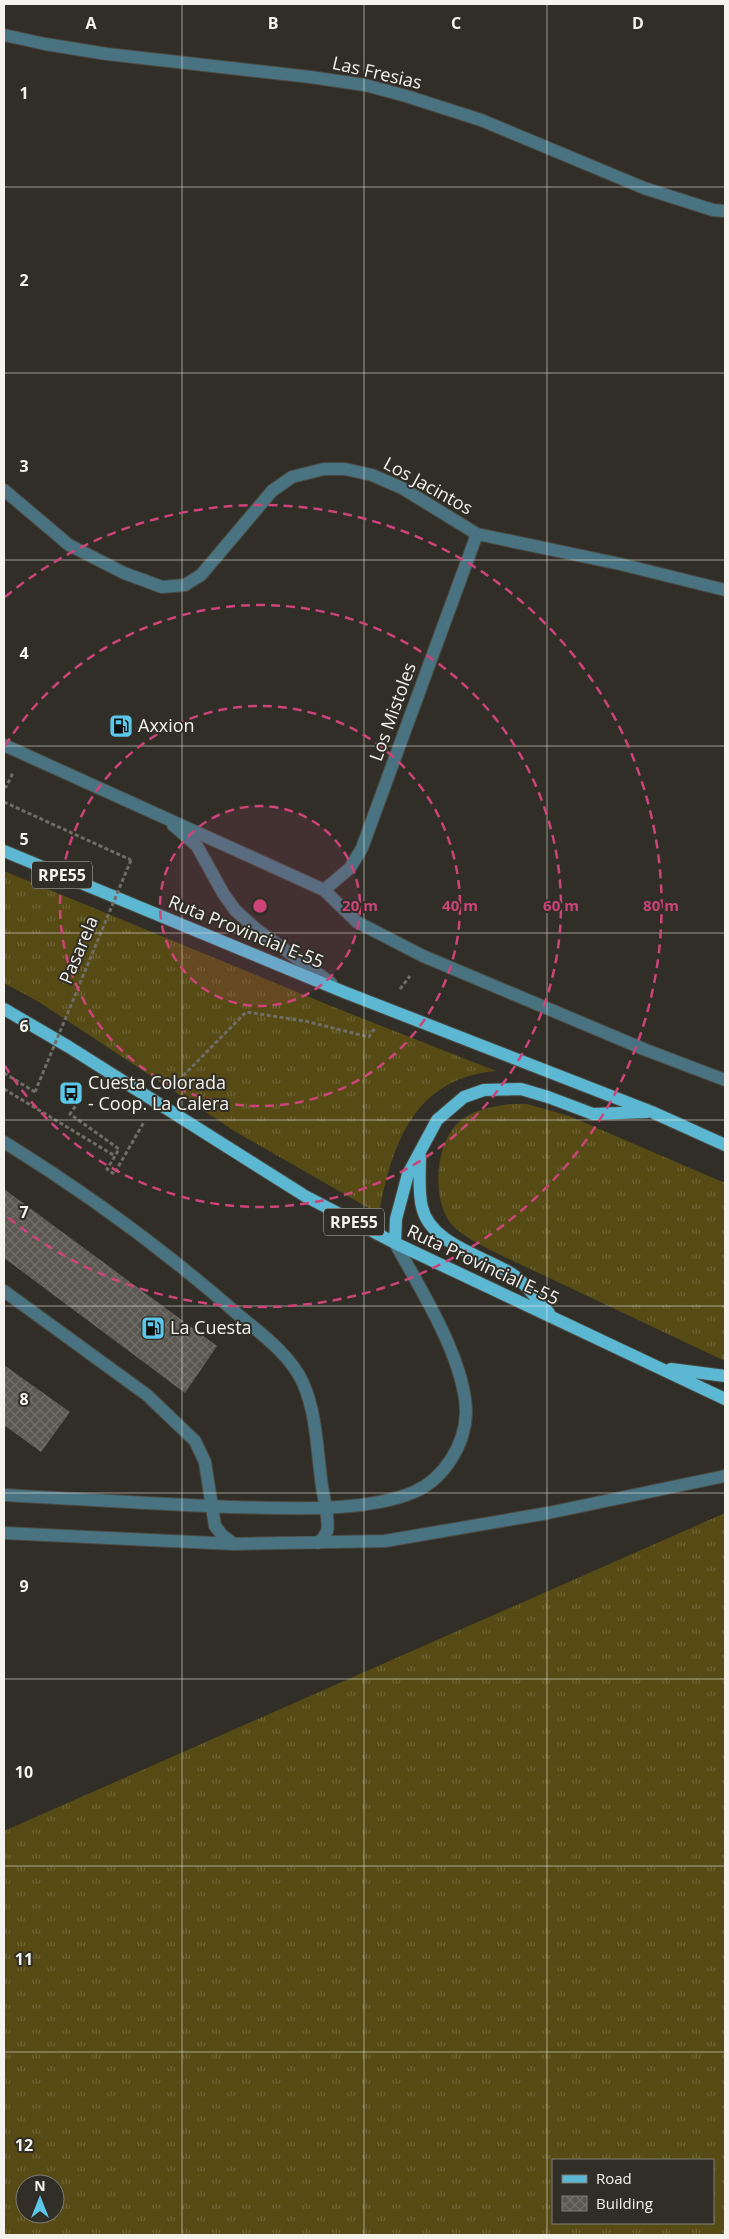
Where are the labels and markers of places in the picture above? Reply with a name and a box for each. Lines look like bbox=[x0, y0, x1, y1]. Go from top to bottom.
fuel station icon: Axxion bbox=[108, 713, 134, 739]
place label: Axxion bbox=[138, 713, 195, 737]
centre of rings bbox=[251, 897, 269, 915]
place label: Cuesta Colorada - Coop. La Calera bbox=[88, 1070, 229, 1115]
bus stop icon: Cuesta Colorada - Coop. La Calera bbox=[58, 1080, 84, 1106]
fuel station icon: La Cuesta bbox=[140, 1315, 166, 1341]
place label: La Cuesta bbox=[170, 1315, 252, 1339]

